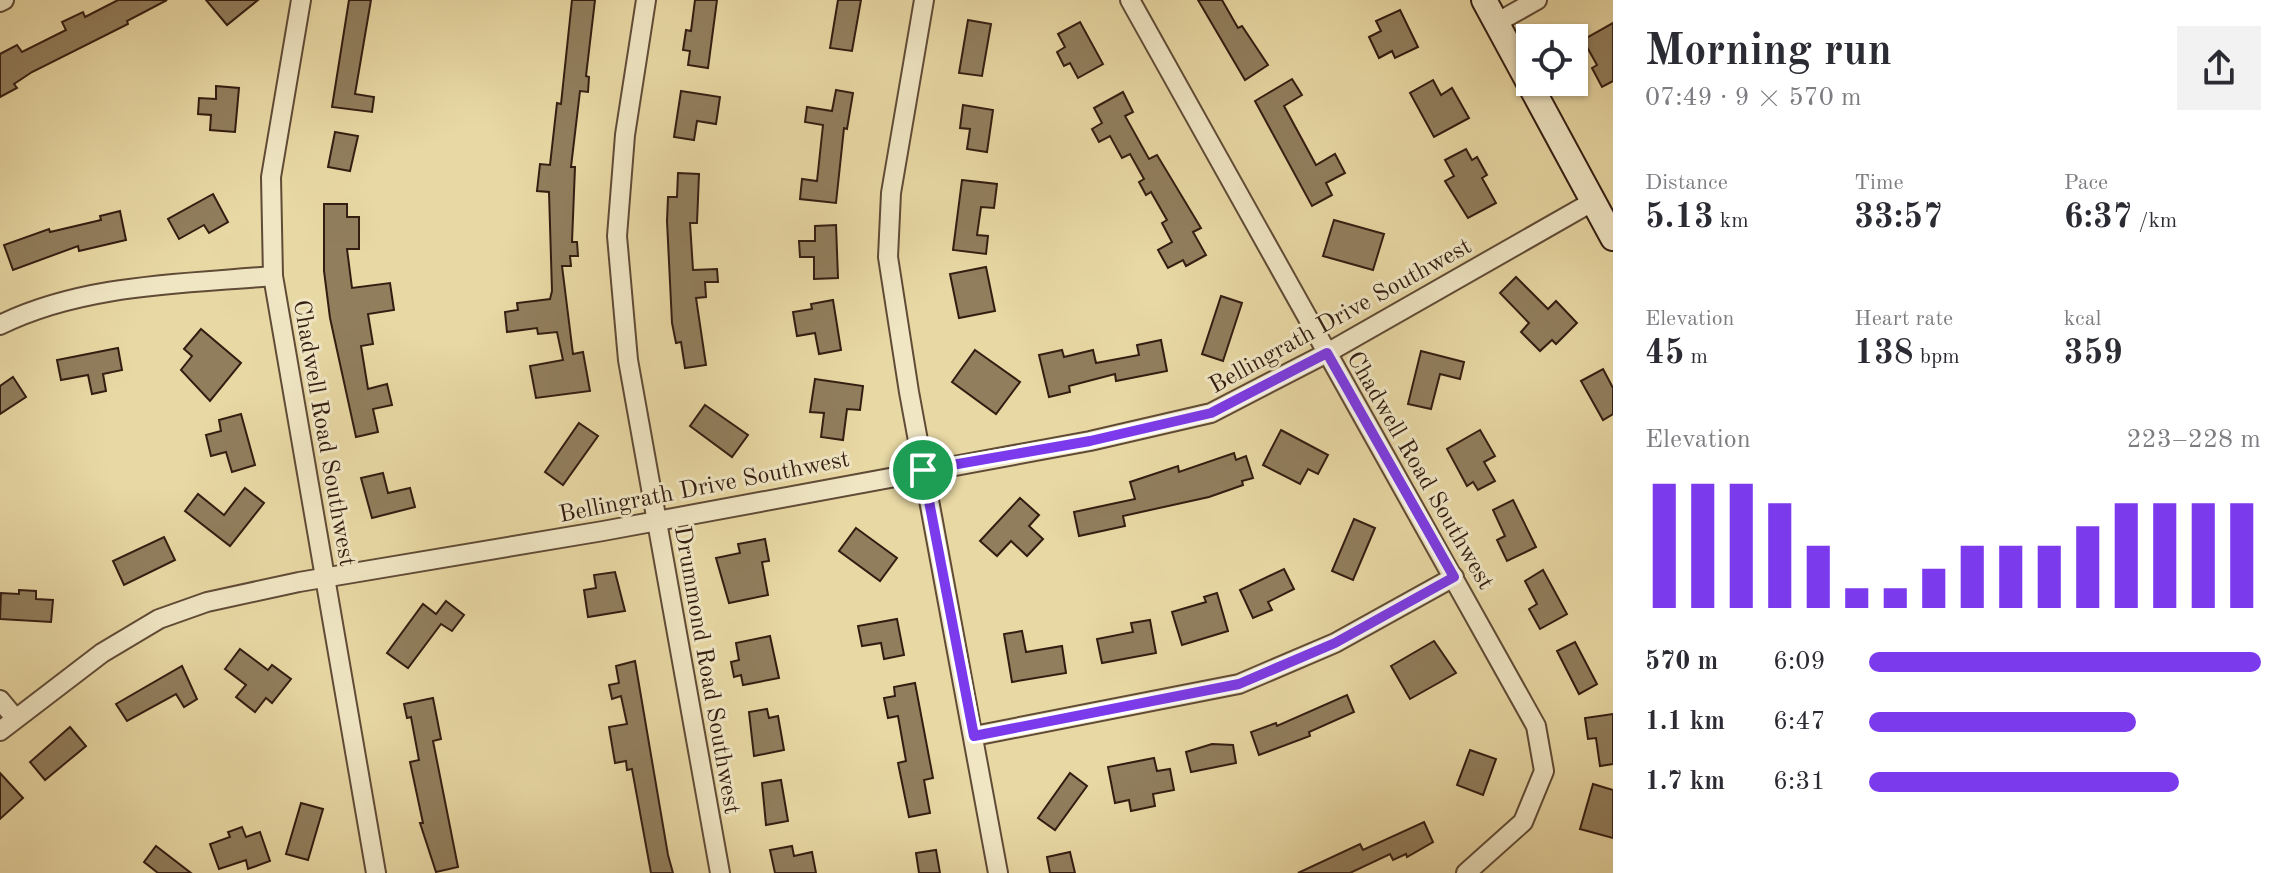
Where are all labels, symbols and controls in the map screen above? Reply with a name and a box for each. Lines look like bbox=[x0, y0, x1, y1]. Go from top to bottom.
map controls bbox=[1516, 24, 1588, 96]
button: locate bbox=[1516, 24, 1588, 96]
button: share bbox=[2177, 26, 2261, 110]
text: Morning run bbox=[1645, 30, 1892, 74]
text: 07:49 · 9 × 570 m bbox=[1645, 85, 1862, 111]
text: Distance bbox=[1645, 172, 1728, 194]
text: Time bbox=[1854, 172, 1904, 194]
text: Pace bbox=[2064, 172, 2108, 194]
text: 5.13 bbox=[1645, 201, 1714, 235]
text: 33:57 bbox=[1854, 201, 1943, 235]
text: 6:37 bbox=[2064, 201, 2132, 235]
text: km bbox=[1714, 210, 1749, 232]
text: /km bbox=[2132, 210, 2177, 232]
street label: Bellingrath Drive Southwest bbox=[1206, 235, 1476, 399]
street label: Chadwell Road Southwest bbox=[288, 298, 358, 569]
text: Elevation bbox=[1645, 308, 1735, 330]
text: Heart rate bbox=[1854, 308, 1953, 330]
text: kcal bbox=[2064, 308, 2102, 330]
text: 45 bbox=[1645, 337, 1684, 371]
text: 138 bbox=[1854, 337, 1914, 371]
text: 359 bbox=[2064, 337, 2123, 371]
text: m bbox=[1684, 346, 1708, 368]
text: bpm bbox=[1914, 346, 1960, 368]
street label: Chadwell Road Southwest bbox=[1341, 348, 1497, 594]
text: Elevation bbox=[1645, 427, 1751, 453]
text: 223–228 m bbox=[2126, 427, 2261, 453]
pin bbox=[889, 436, 957, 504]
street label: Bellingrath Drive Southwest bbox=[557, 448, 852, 528]
icon: arrive bbox=[901, 448, 945, 492]
street label: Drummond Road Southwest bbox=[669, 524, 743, 816]
text: 570 m bbox=[1645, 649, 1718, 675]
text: 6:09 bbox=[1773, 649, 1826, 675]
text: 1.1 km bbox=[1645, 709, 1725, 735]
text: 6:47 bbox=[1773, 709, 1826, 735]
text: 1.7 km bbox=[1645, 769, 1725, 795]
text: 6:31 bbox=[1773, 769, 1826, 795]

